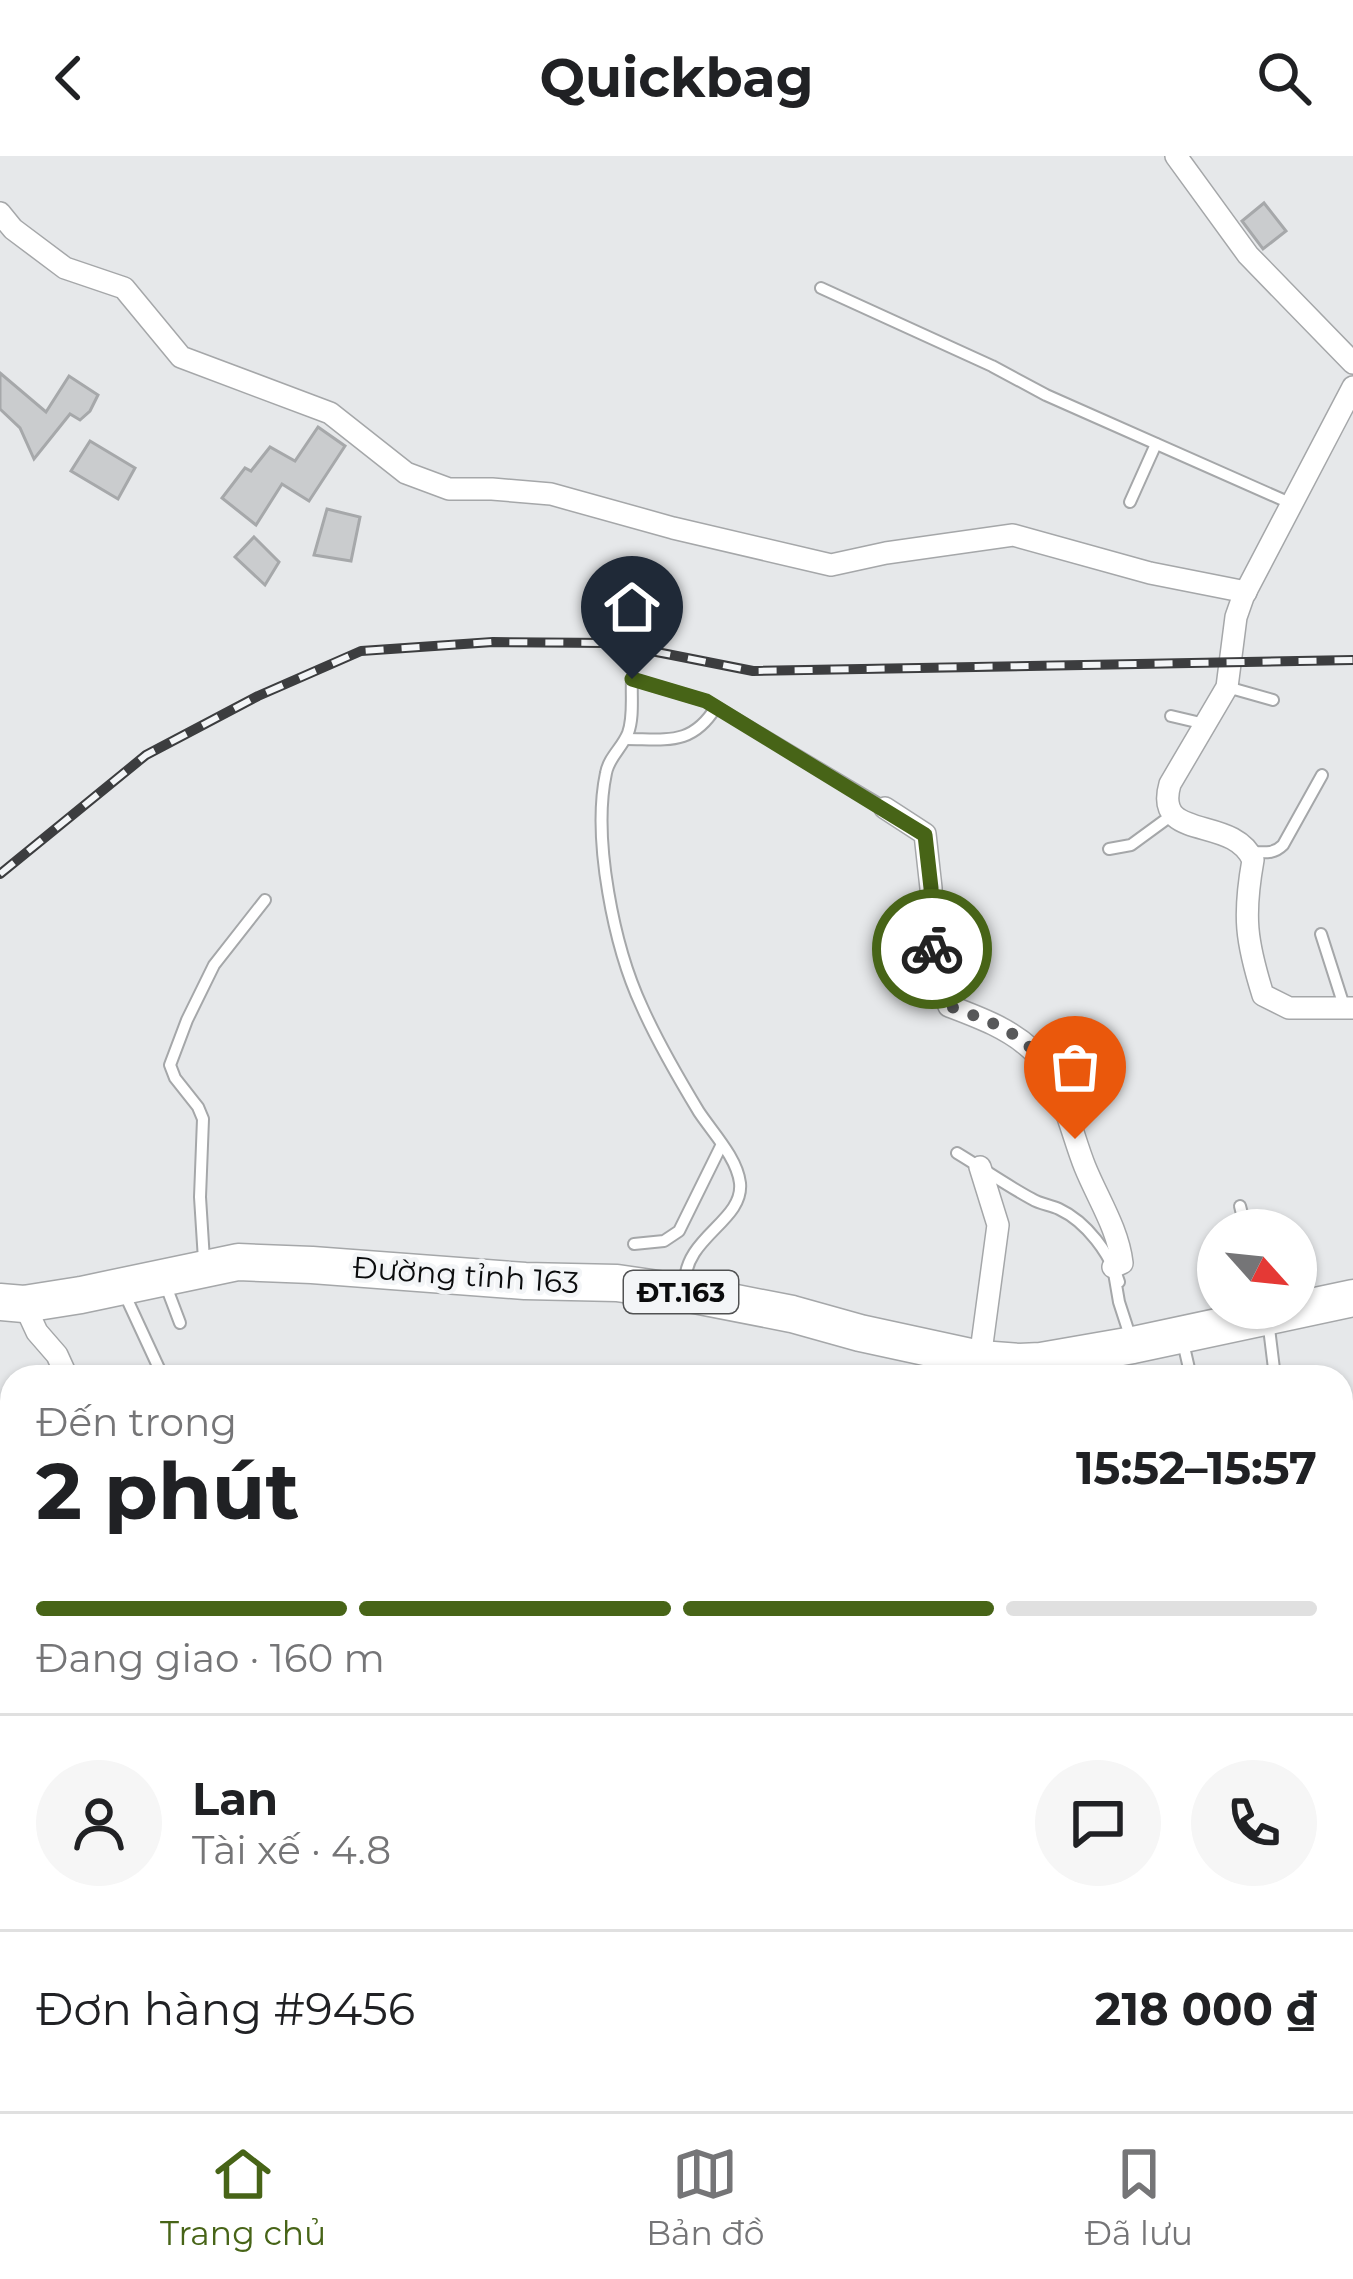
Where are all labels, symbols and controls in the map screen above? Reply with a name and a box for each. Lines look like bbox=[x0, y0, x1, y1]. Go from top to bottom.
icon: back bbox=[36, 45, 102, 111]
text: Quickbag bbox=[539, 45, 814, 111]
icon: search bbox=[1251, 45, 1317, 111]
pin bbox=[581, 556, 683, 679]
icon: home bbox=[599, 574, 665, 640]
courier bbox=[872, 889, 992, 1009]
icon: bike bbox=[899, 916, 965, 982]
pin bbox=[1024, 1016, 1126, 1139]
icon: bag bbox=[1042, 1034, 1108, 1100]
north arrow bbox=[1197, 1209, 1317, 1329]
map controls bbox=[1197, 1209, 1317, 1329]
street label: Đường tỉnh 163 bbox=[352, 1249, 580, 1301]
road number: ĐT.163 bbox=[624, 1271, 738, 1313]
text: Đến trong bbox=[36, 1398, 237, 1446]
text: 15:52–15:57 bbox=[1076, 1440, 1317, 1495]
text: 2 phút bbox=[36, 1443, 299, 1539]
text: Đang giao · 160 m bbox=[36, 1634, 385, 1682]
button: person bbox=[36, 1760, 162, 1886]
button: chat bbox=[1035, 1760, 1161, 1886]
button: phone bbox=[1191, 1760, 1317, 1886]
text: Lan bbox=[192, 1771, 278, 1826]
text: Tài xế · 4.8 bbox=[192, 1826, 391, 1874]
text: Đơn hàng #9456 bbox=[36, 1981, 415, 2036]
text: 218 000 ₫ bbox=[1095, 1981, 1317, 2036]
tab: Trang chủ bbox=[160, 2141, 326, 2253]
tab: Bản đồ bbox=[646, 2141, 765, 2253]
tab: Đã lưu bbox=[1085, 2141, 1193, 2253]

